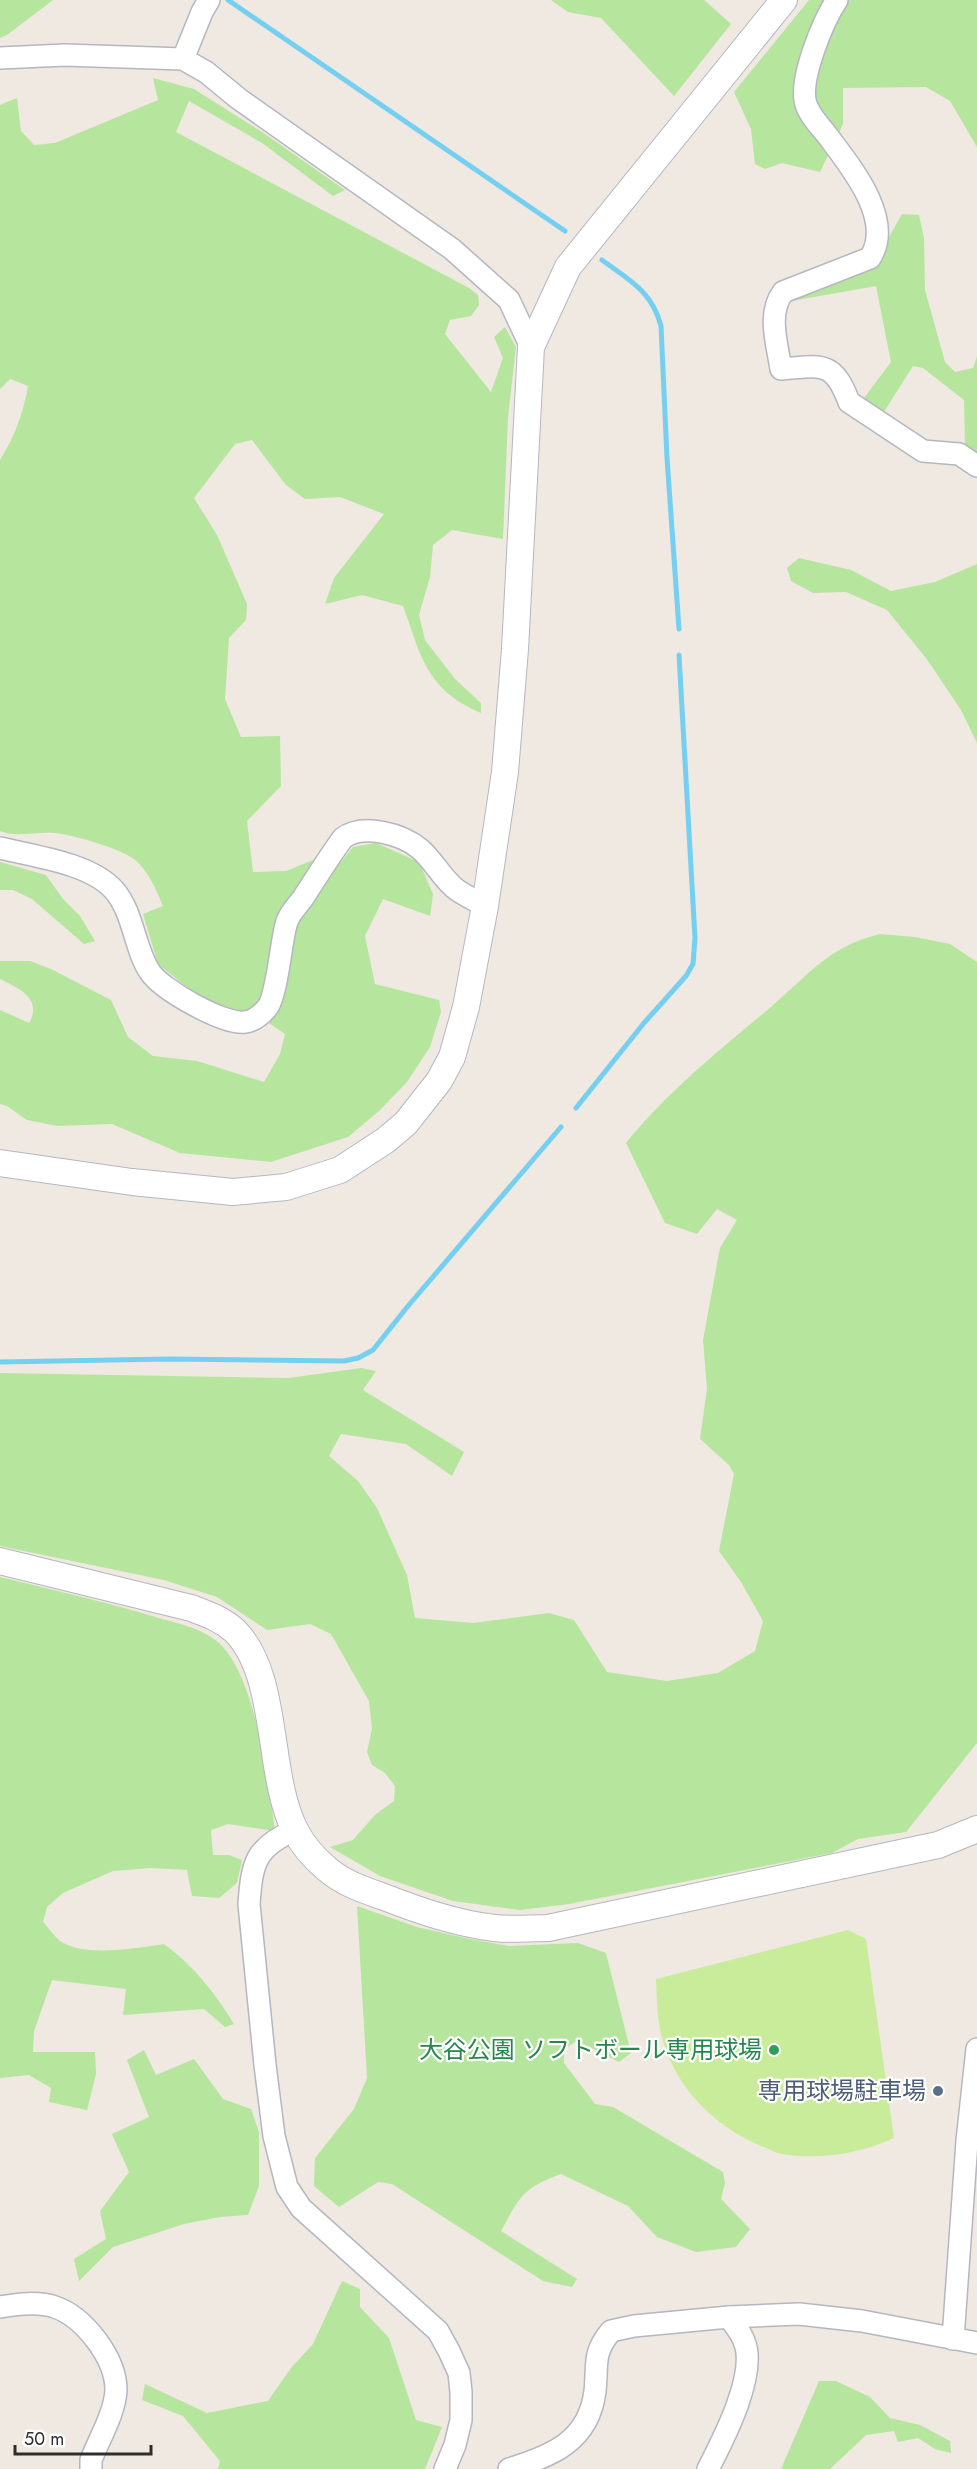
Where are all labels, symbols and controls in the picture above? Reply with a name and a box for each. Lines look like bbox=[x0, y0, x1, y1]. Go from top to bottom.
place label: 大谷公園 ソフトボール専用球場 bbox=[419, 2032, 762, 2067]
marker: 大谷公園 ソフトボール専用球場 bbox=[767, 2043, 781, 2057]
place label: 専用球場駐車場 bbox=[758, 2073, 926, 2108]
marker: 専用球場駐車場 bbox=[931, 2084, 945, 2098]
scale bar bbox=[15, 2418, 152, 2456]
text: 50 m bbox=[24, 2426, 64, 2452]

